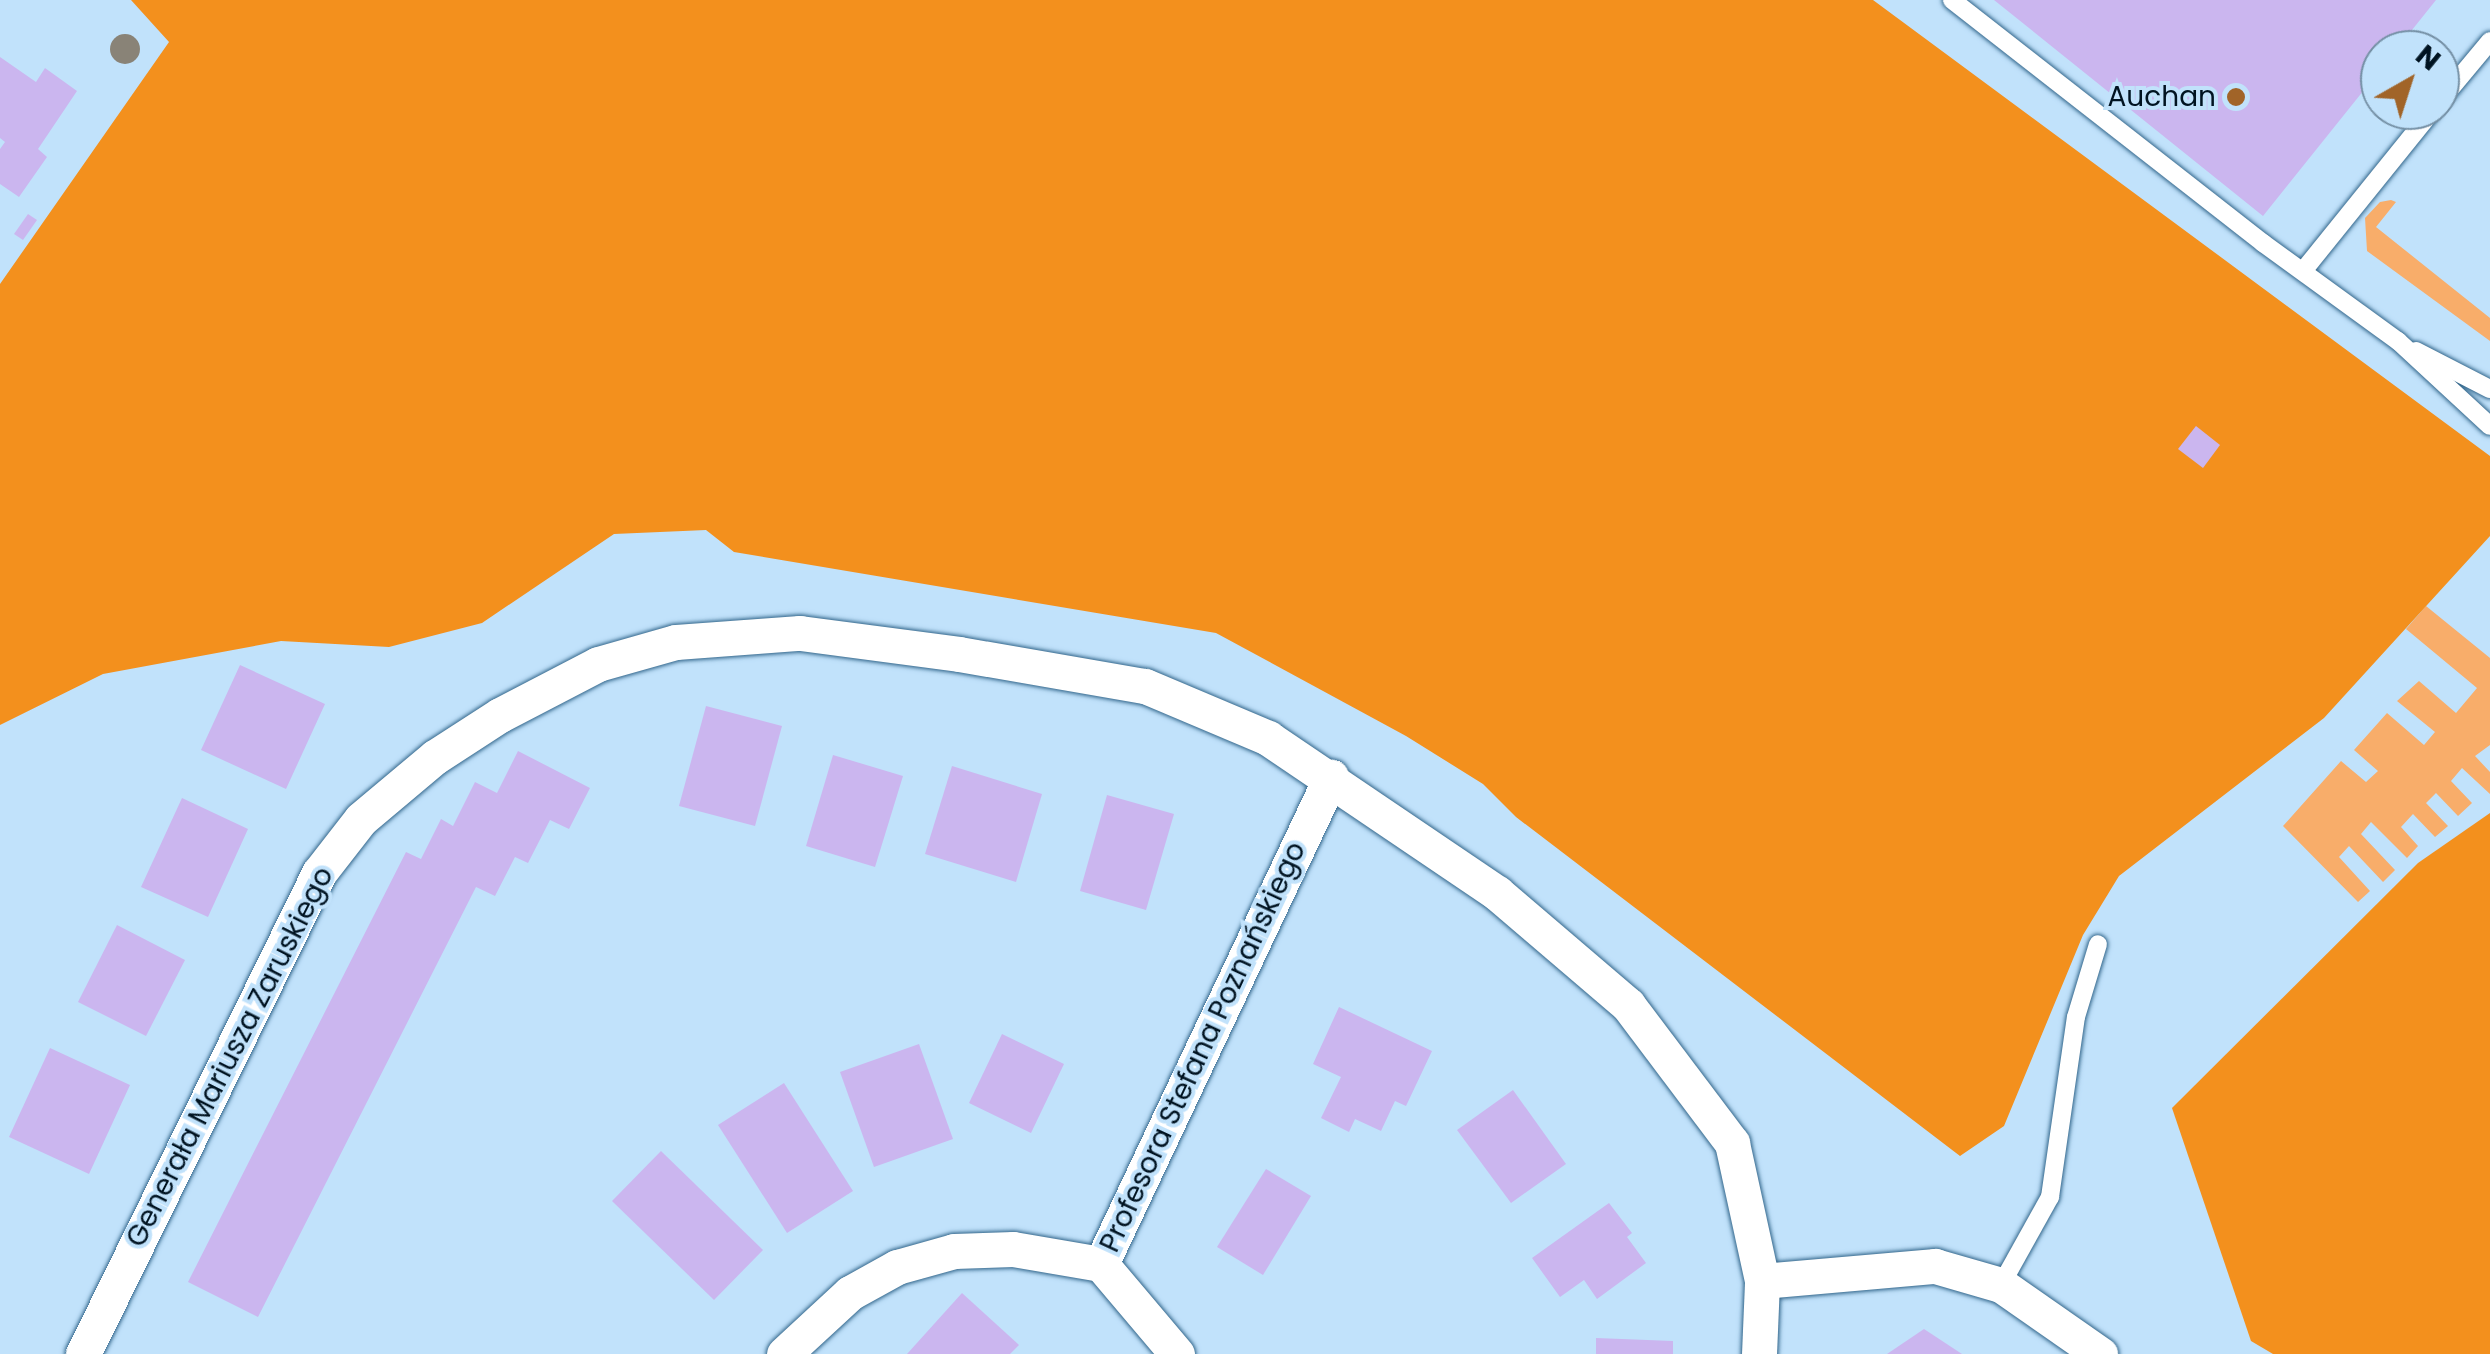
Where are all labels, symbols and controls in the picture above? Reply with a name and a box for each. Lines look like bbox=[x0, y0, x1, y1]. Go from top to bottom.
north arrow bbox=[2360, 30, 2460, 130]
text: N bbox=[2407, 36, 2448, 80]
place label: Auchan bbox=[2107, 80, 2216, 114]
marker: Auchan bbox=[2225, 86, 2247, 108]
street label: Profesora Stefana Poznańskiego bbox=[1093, 837, 1313, 1257]
street label: Generała Mariusza Zaruskiego bbox=[119, 861, 341, 1253]

